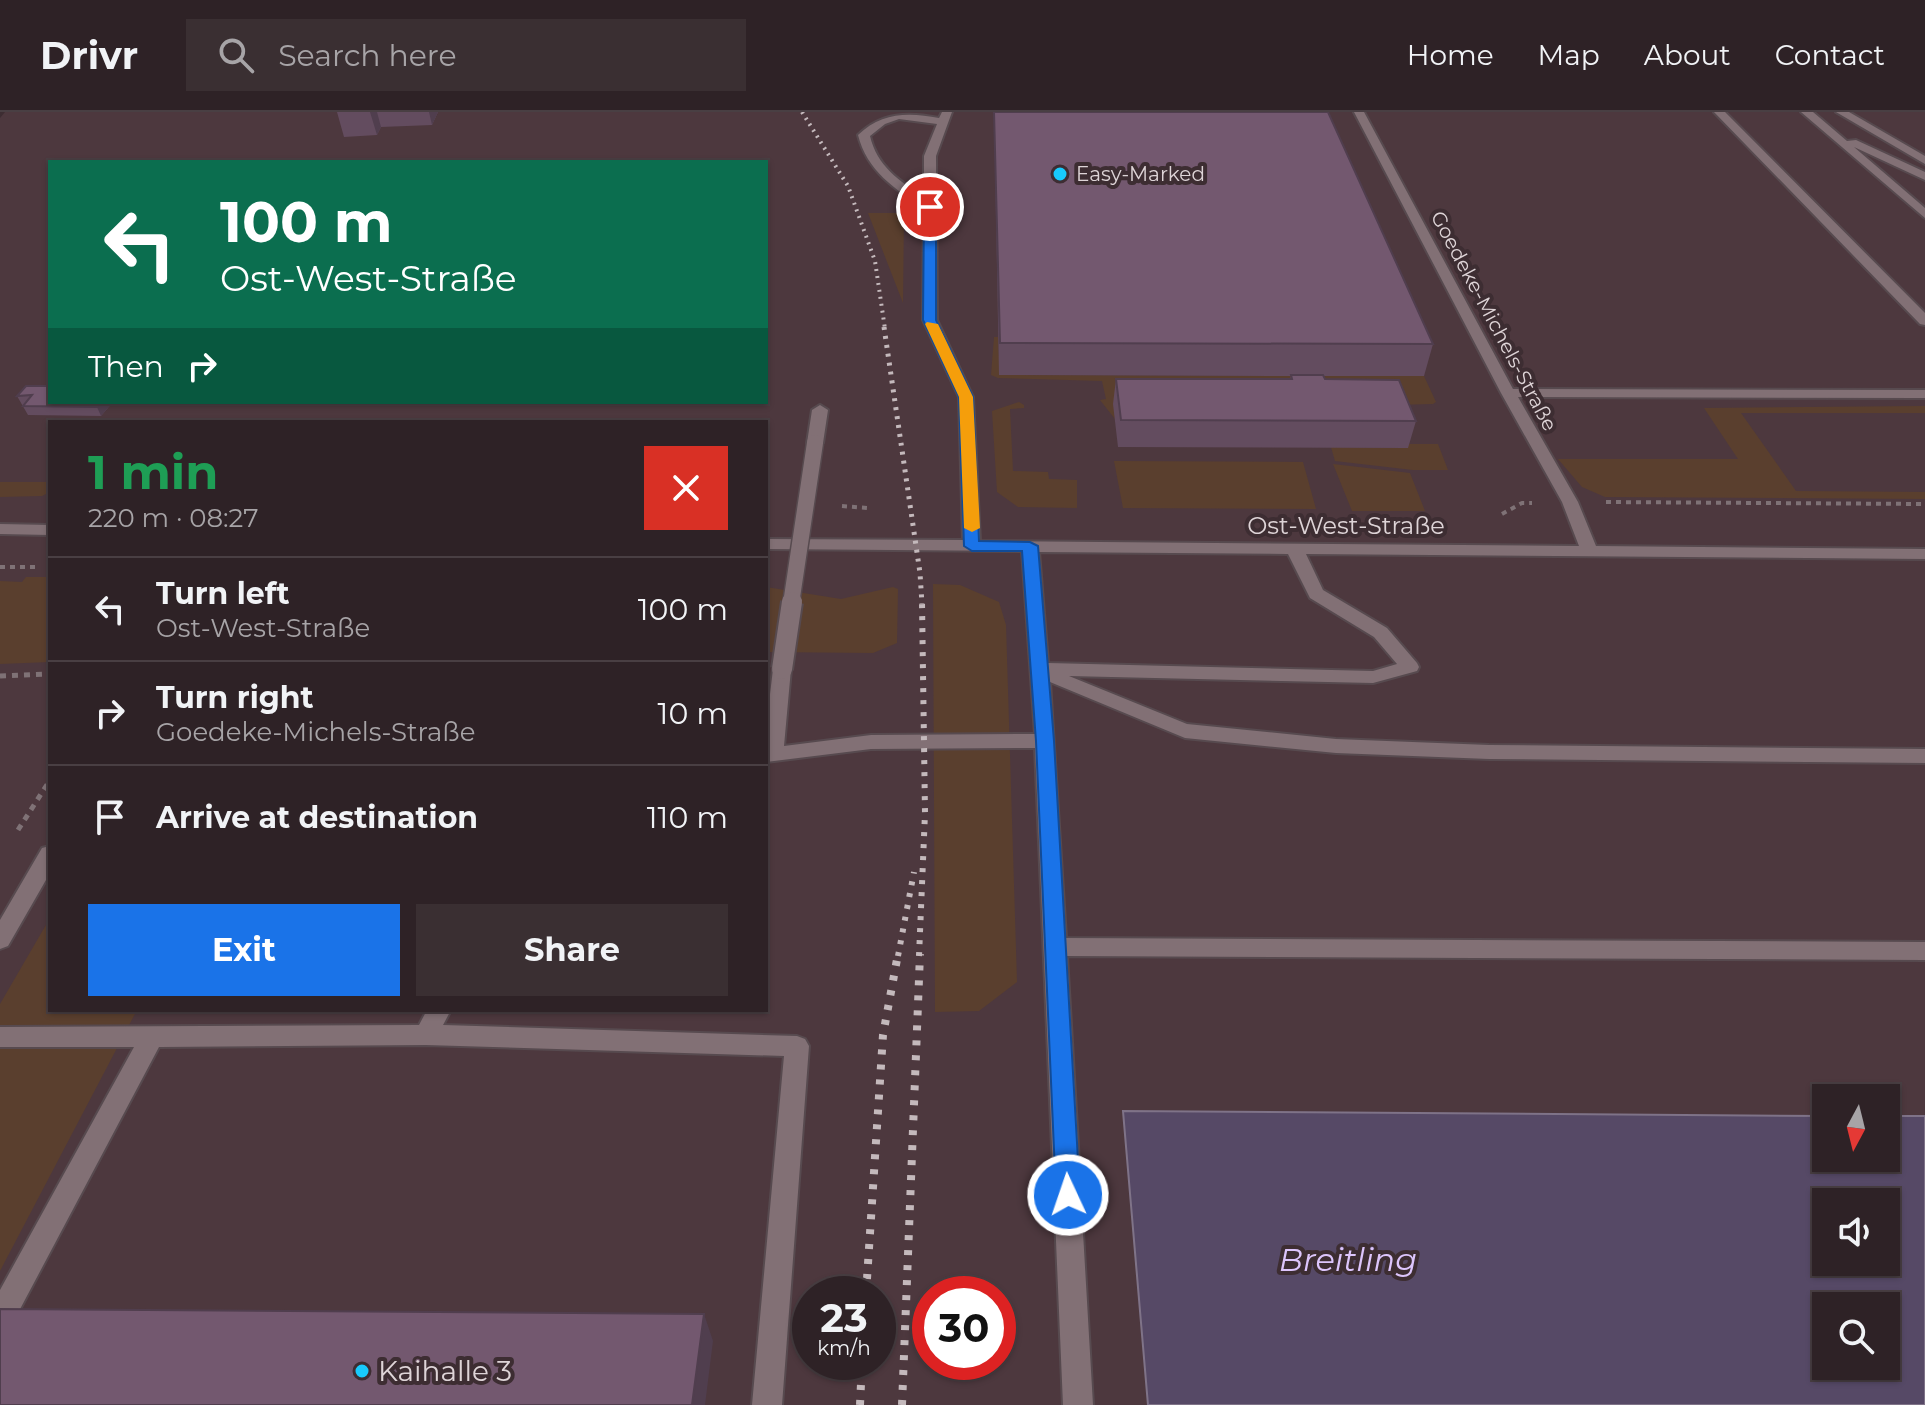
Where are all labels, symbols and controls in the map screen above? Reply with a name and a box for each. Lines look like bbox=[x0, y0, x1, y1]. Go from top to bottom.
search box bbox=[186, 19, 746, 91]
text: Drivr bbox=[40, 32, 138, 79]
icon: search bbox=[214, 33, 258, 77]
text: Search here bbox=[278, 37, 457, 74]
text: Home bbox=[1407, 38, 1494, 72]
text: Map bbox=[1538, 38, 1600, 72]
text: About bbox=[1644, 38, 1731, 72]
text: Contact bbox=[1775, 38, 1885, 72]
place label: Easy-Marked bbox=[1076, 162, 1205, 186]
marker: Easy-Marked bbox=[1051, 165, 1069, 183]
pin bbox=[896, 173, 964, 241]
icon: arrive bbox=[908, 185, 952, 229]
text: 100 m bbox=[220, 188, 393, 256]
icon: left bbox=[88, 192, 192, 296]
street label: Goedeke-Michels-Straße bbox=[1426, 207, 1562, 435]
text: Ost-West-Straße bbox=[220, 256, 516, 300]
icon: right bbox=[180, 344, 224, 388]
text: Then bbox=[88, 348, 164, 385]
text: 1 min bbox=[88, 443, 218, 501]
button: close bbox=[644, 446, 728, 530]
text: 220 m · 08:27 bbox=[88, 502, 259, 534]
street label: Ost-West-Straße bbox=[1247, 511, 1445, 540]
text: Turn left bbox=[156, 575, 289, 612]
icon: left bbox=[88, 587, 132, 631]
text: 100 m bbox=[638, 591, 728, 628]
text: Ost-West-Straße bbox=[156, 612, 370, 644]
text: Turn right bbox=[156, 679, 313, 716]
icon: right bbox=[88, 691, 132, 735]
text: 10 m bbox=[658, 695, 728, 732]
text: Goedeke-Michels-Straße bbox=[156, 716, 475, 748]
icon: arrive bbox=[88, 795, 132, 839]
text: Arrive at destination bbox=[156, 799, 478, 836]
text: 110 m bbox=[647, 799, 728, 836]
button: Exit bbox=[88, 904, 400, 996]
button: Share bbox=[416, 904, 728, 996]
north arrow bbox=[1812, 1084, 1900, 1172]
map controls bbox=[1812, 1084, 1900, 1380]
position arrow bbox=[1026, 1153, 1110, 1237]
button: sound bbox=[1812, 1188, 1900, 1276]
water label: Breitling bbox=[1279, 1240, 1417, 1279]
speed limit sign: 30 bbox=[912, 1276, 1016, 1380]
button: search bbox=[1812, 1292, 1900, 1380]
text: 23 bbox=[820, 1293, 868, 1342]
text: km/h bbox=[817, 1336, 871, 1360]
place label: Kaihalle 3 bbox=[378, 1354, 512, 1388]
marker: Kaihalle 3 bbox=[353, 1362, 371, 1380]

